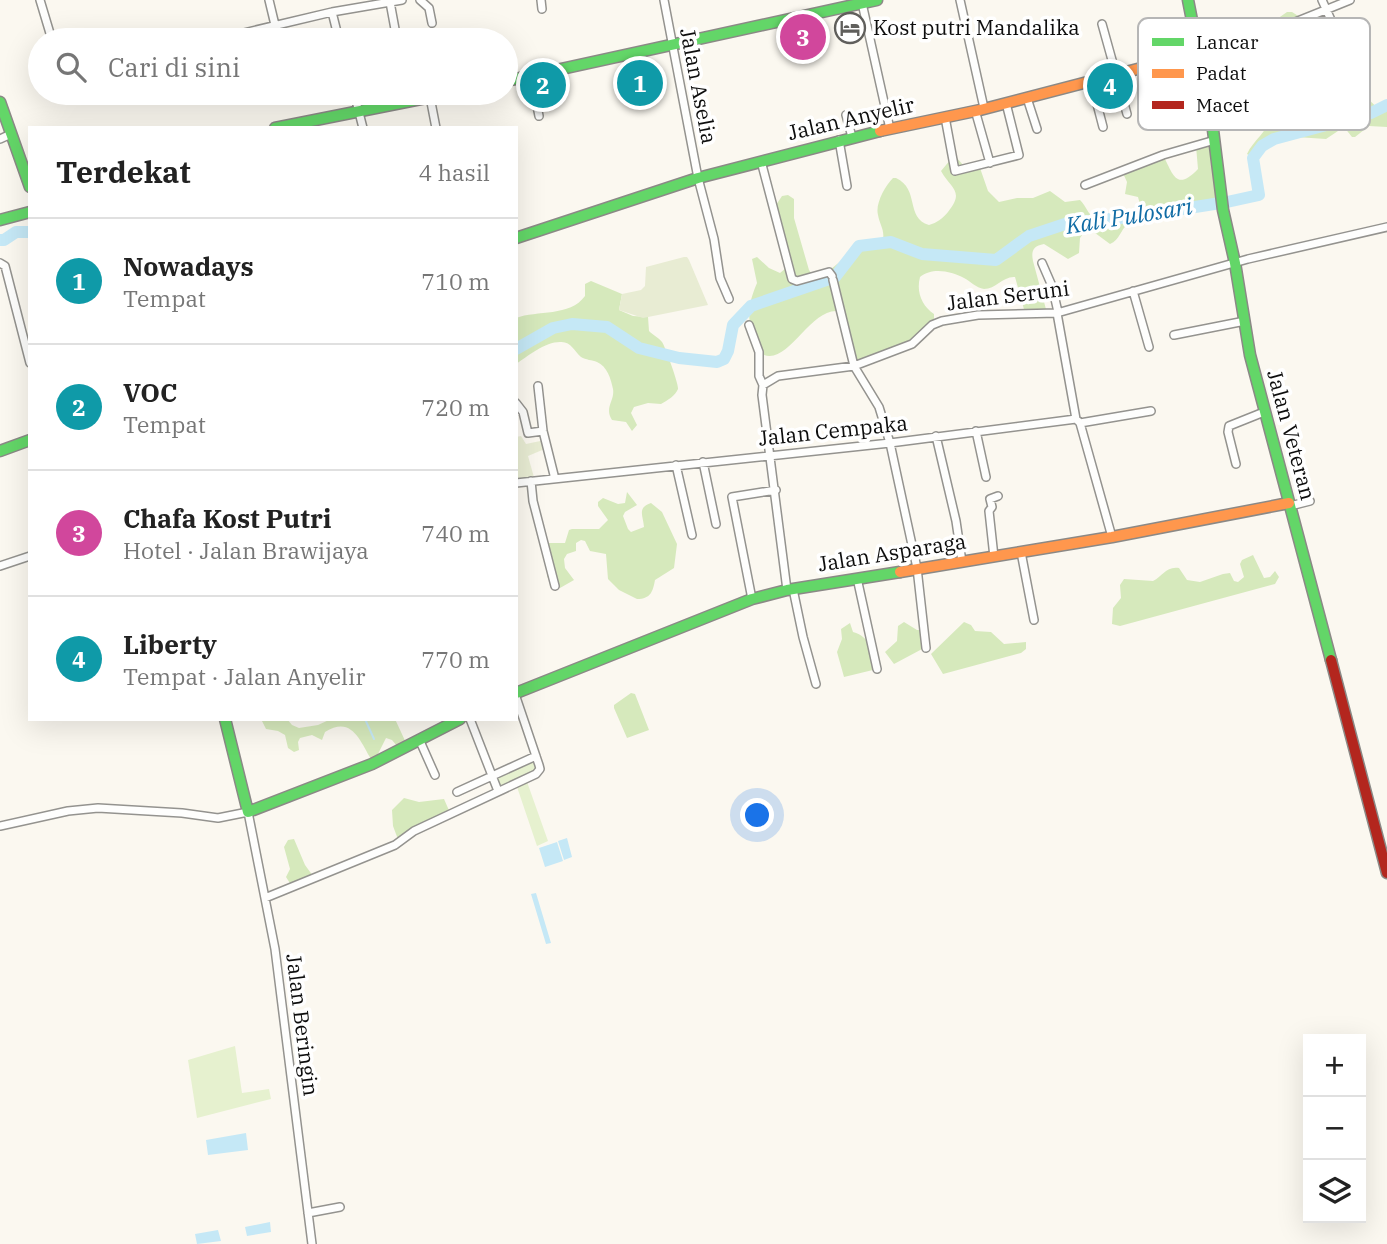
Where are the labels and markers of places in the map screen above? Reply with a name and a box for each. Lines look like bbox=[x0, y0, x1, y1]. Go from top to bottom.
pin: 3 bbox=[780, 11, 826, 63]
hotel icon: Kost putri Mandalika bbox=[833, 11, 867, 45]
place label: Kost putri Mandalika bbox=[873, 13, 1080, 41]
pin: 1 bbox=[617, 57, 663, 109]
pin: 2 bbox=[520, 59, 566, 111]
pin: 4 bbox=[1087, 60, 1133, 112]

